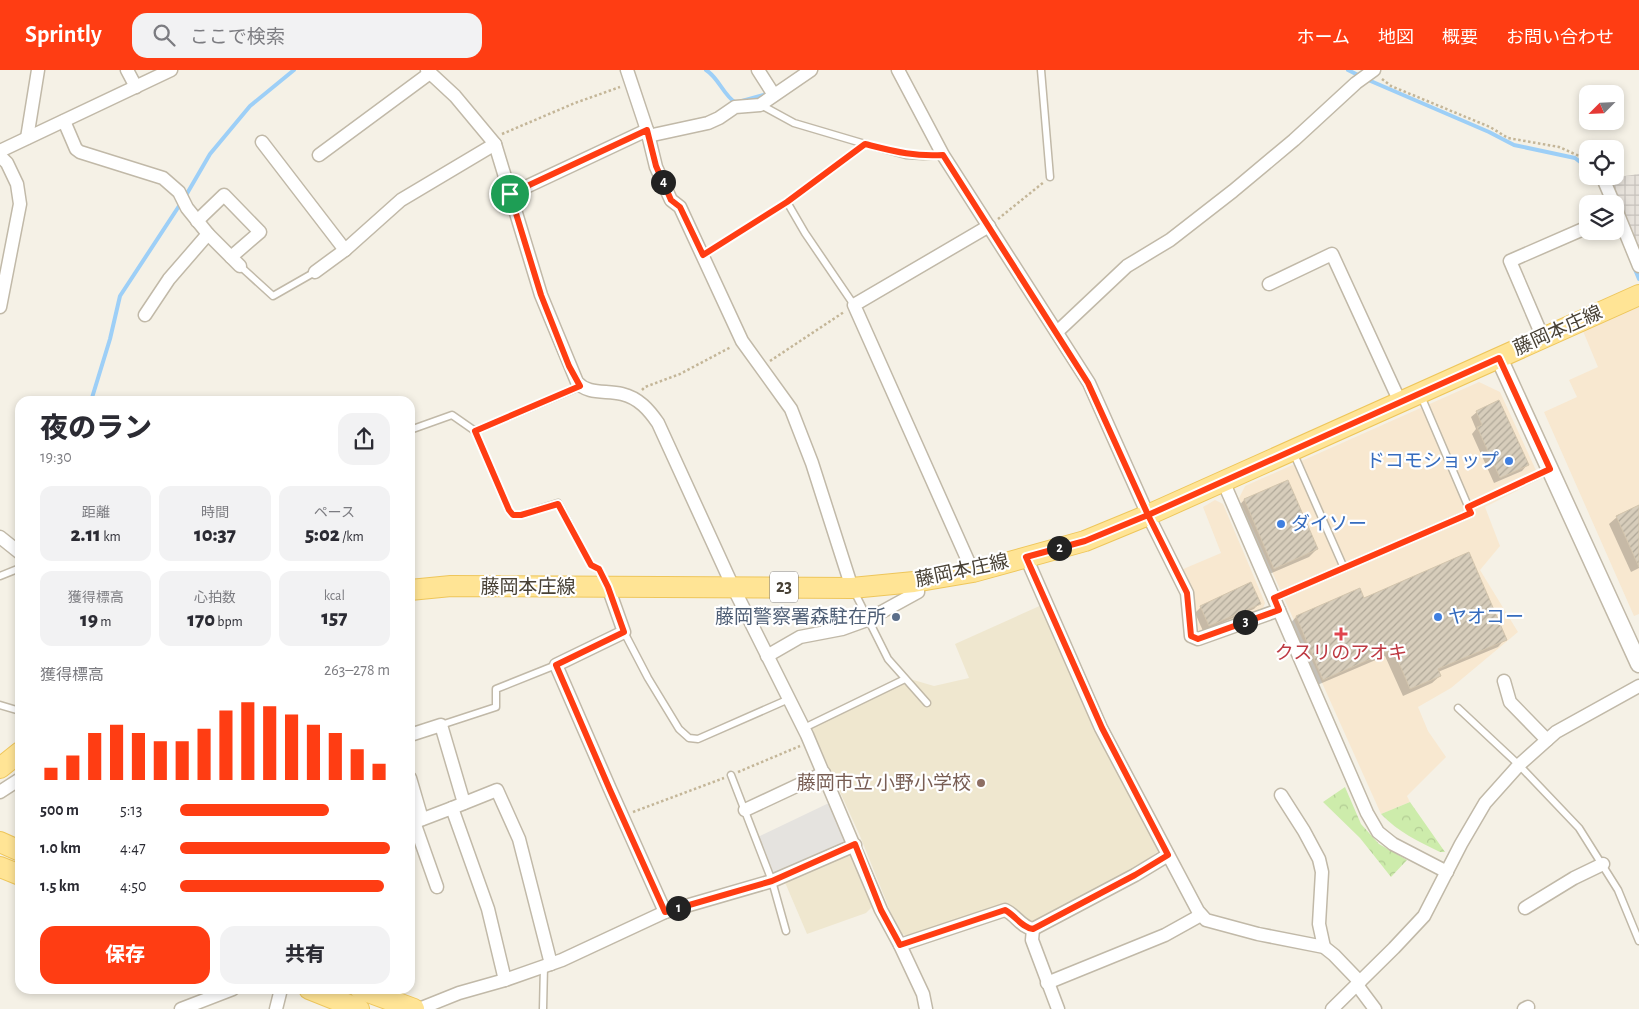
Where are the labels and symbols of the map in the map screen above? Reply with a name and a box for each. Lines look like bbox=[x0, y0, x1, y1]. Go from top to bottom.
north arrow bbox=[1579, 85, 1624, 130]
pin: 4 bbox=[650, 170, 676, 194]
pin bbox=[489, 173, 531, 215]
street label: 藤岡本庄線 bbox=[1510, 301, 1605, 359]
place label: ドコモショップ bbox=[1366, 451, 1499, 471]
marker: ドコモショップ bbox=[1503, 455, 1515, 467]
place label: ダイソー bbox=[1291, 513, 1367, 534]
marker: ダイソー bbox=[1275, 518, 1287, 530]
pin: 2 bbox=[1046, 536, 1072, 560]
street label: 藤岡本庄線 bbox=[913, 550, 1010, 590]
road number: 23 bbox=[770, 572, 798, 602]
street label: 藤岡本庄線 bbox=[480, 576, 576, 597]
place label: 藤岡警察署森駐在所 bbox=[715, 606, 886, 627]
place label: ヤオコー bbox=[1448, 607, 1524, 627]
pin: 3 bbox=[1232, 610, 1258, 634]
marker: 藤岡警察署森駐在所 bbox=[890, 611, 902, 623]
marker: ヤオコー bbox=[1432, 611, 1444, 623]
marker: クスリのアオキ bbox=[1335, 628, 1347, 640]
place label: クスリのアオキ bbox=[1275, 643, 1407, 663]
place label: 藤岡市立 小野小学校 bbox=[797, 772, 971, 793]
marker: 藤岡市立 小野小学校 bbox=[975, 777, 987, 789]
pin: 1 bbox=[666, 896, 690, 920]

